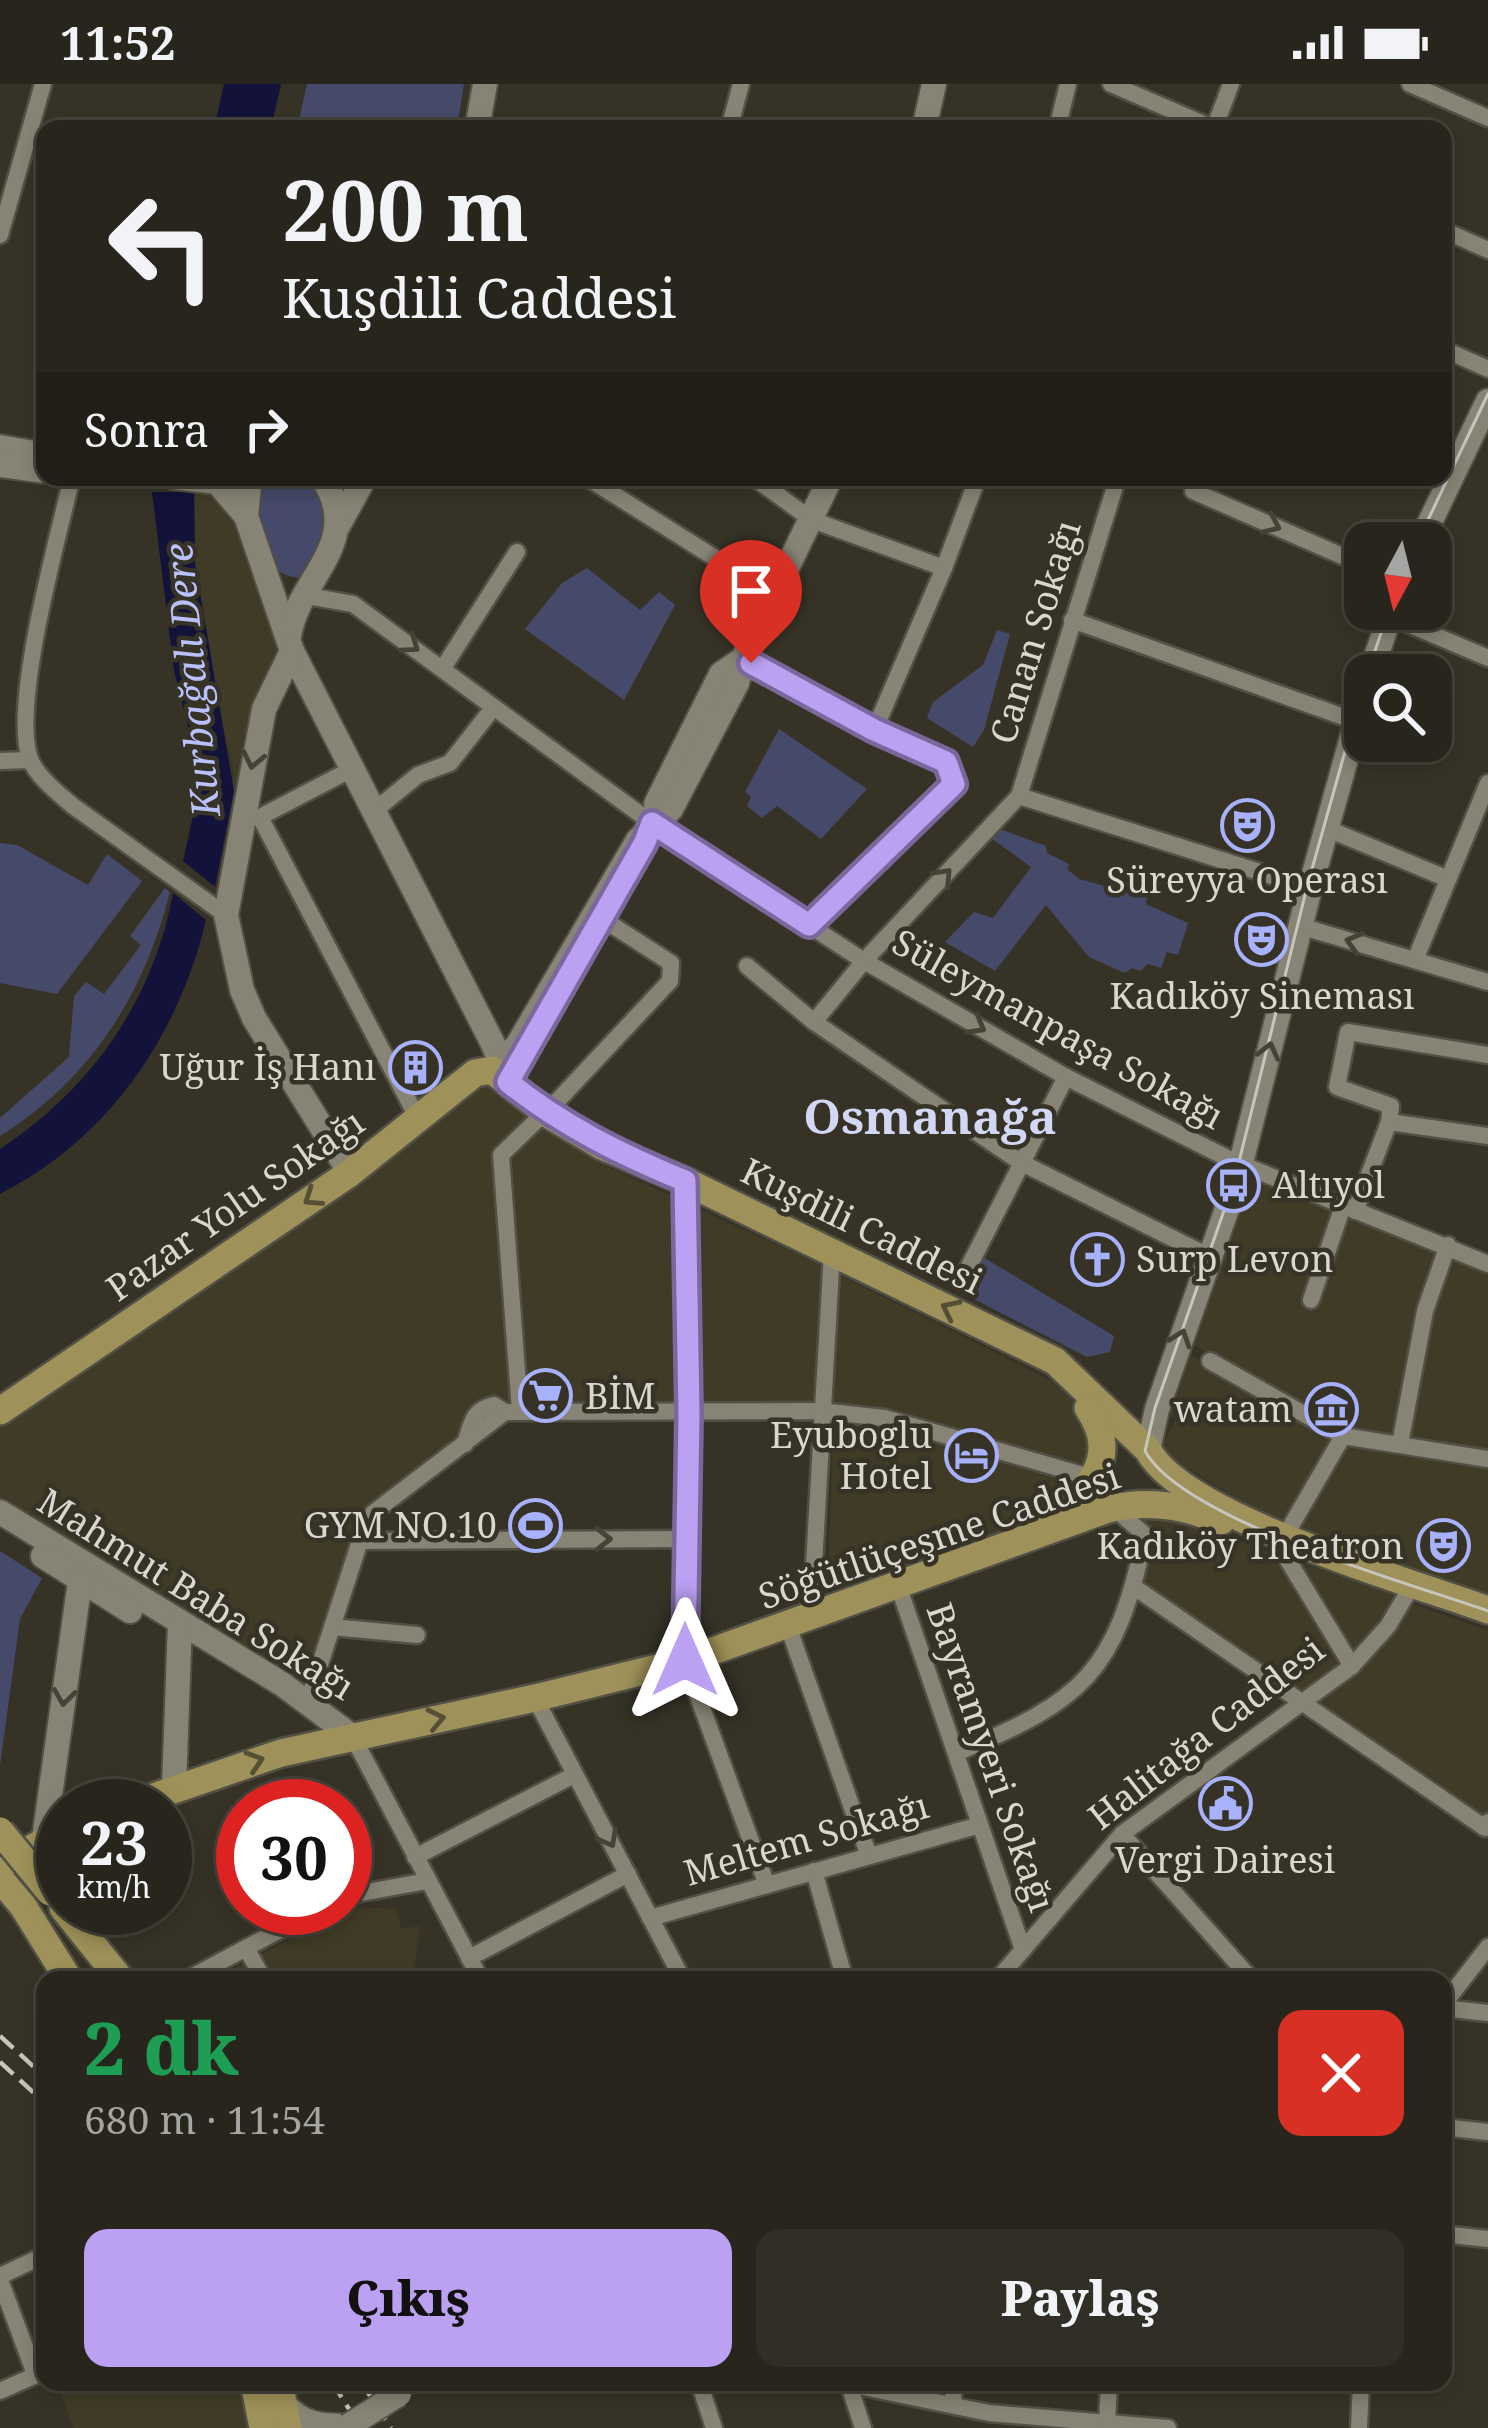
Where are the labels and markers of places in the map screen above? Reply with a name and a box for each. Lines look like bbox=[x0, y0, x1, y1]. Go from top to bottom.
pin bbox=[700, 540, 802, 663]
theatre icon: Süreyya Operası bbox=[1219, 797, 1275, 853]
place label: Süreyya Operası bbox=[1106, 855, 1388, 904]
theatre icon: Kadıköy Sineması bbox=[1234, 912, 1290, 968]
place label: Kadıköy Sineması bbox=[1110, 971, 1415, 1020]
building icon: Uğur İş Hanı bbox=[387, 1039, 443, 1095]
place label: Uğur İş Hanı bbox=[159, 1042, 376, 1091]
bus stop icon: Altıyol bbox=[1205, 1157, 1261, 1213]
place label: Altıyol bbox=[1272, 1160, 1385, 1209]
church icon: Surp Levon bbox=[1069, 1231, 1125, 1287]
place label: Surp Levon bbox=[1136, 1234, 1333, 1283]
supermarket icon: BİM bbox=[518, 1368, 574, 1424]
place label: BİM bbox=[585, 1371, 656, 1420]
museum icon: watam bbox=[1303, 1381, 1359, 1437]
place label: watam bbox=[1174, 1384, 1292, 1433]
place label: Eyuboglu Hotel bbox=[770, 1410, 932, 1500]
hotel icon: Eyuboglu Hotel bbox=[943, 1428, 999, 1484]
sports icon: GYM NO.10 bbox=[508, 1497, 564, 1553]
place label: GYM NO.10 bbox=[304, 1500, 497, 1549]
theatre icon: Kadıköy Theatron bbox=[1415, 1518, 1471, 1574]
place label: Kadıköy Theatron bbox=[1097, 1521, 1404, 1570]
public building icon: Vergi Dairesi bbox=[1197, 1776, 1253, 1832]
place label: Vergi Dairesi bbox=[1115, 1835, 1336, 1884]

